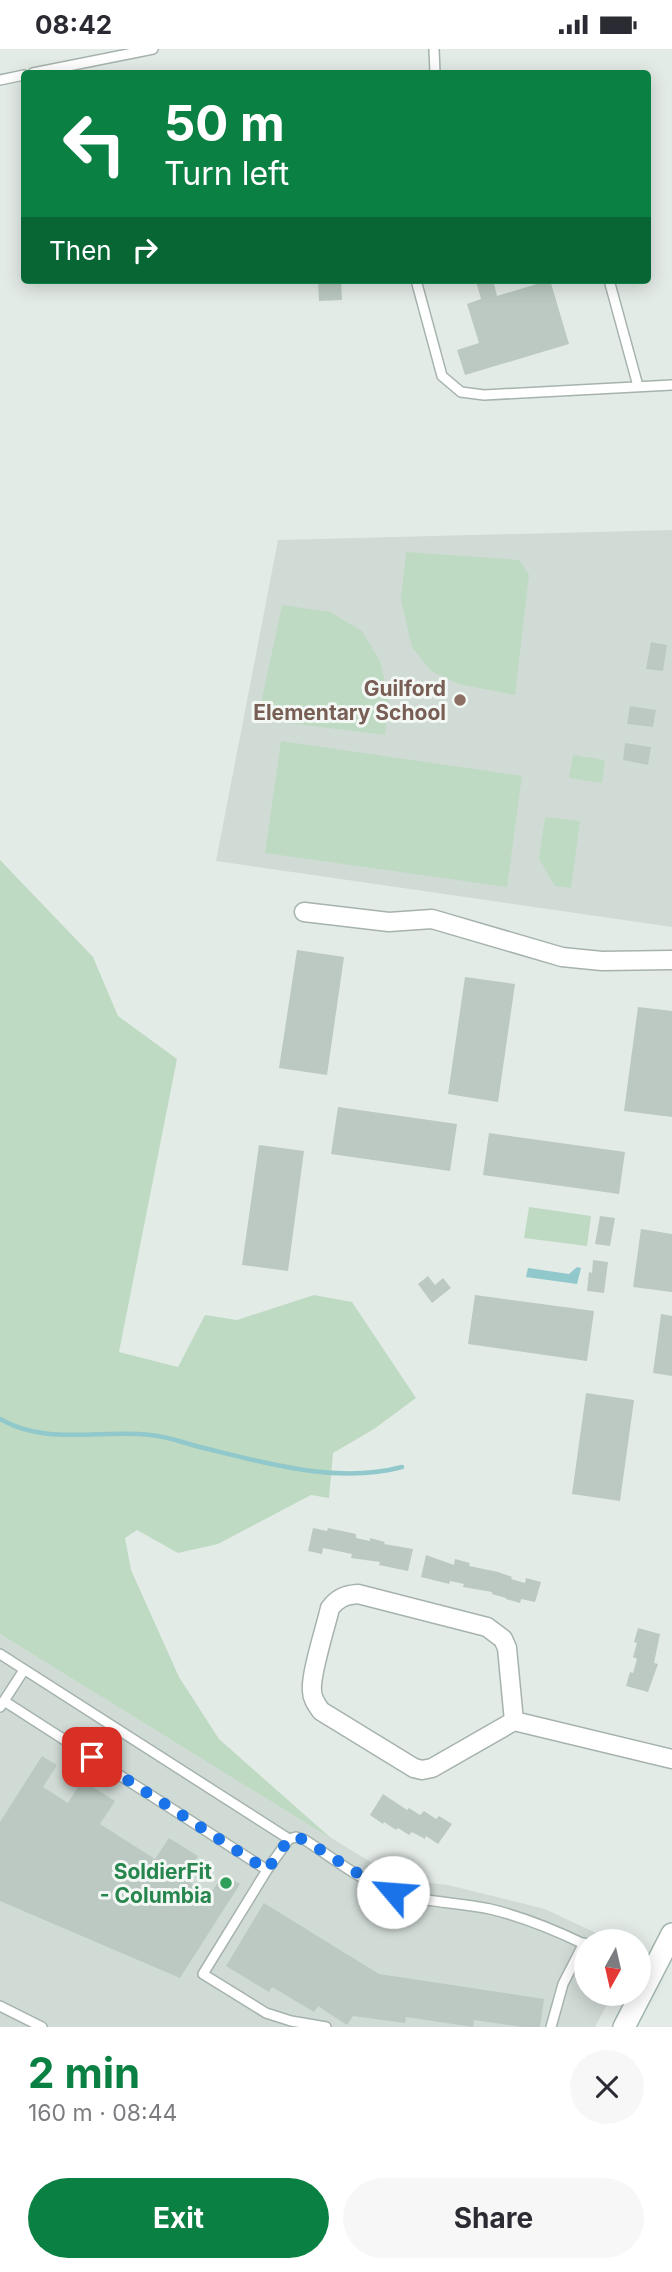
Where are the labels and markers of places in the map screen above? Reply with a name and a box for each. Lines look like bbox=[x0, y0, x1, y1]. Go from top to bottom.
place label: Guilford Elementary School bbox=[253, 676, 446, 725]
marker: Guilford Elementary School bbox=[452, 692, 468, 708]
pin bbox=[62, 1727, 122, 1787]
place label: SoldierFit - Columbia bbox=[100, 1859, 212, 1908]
marker: SoldierFit - Columbia bbox=[218, 1875, 234, 1891]

